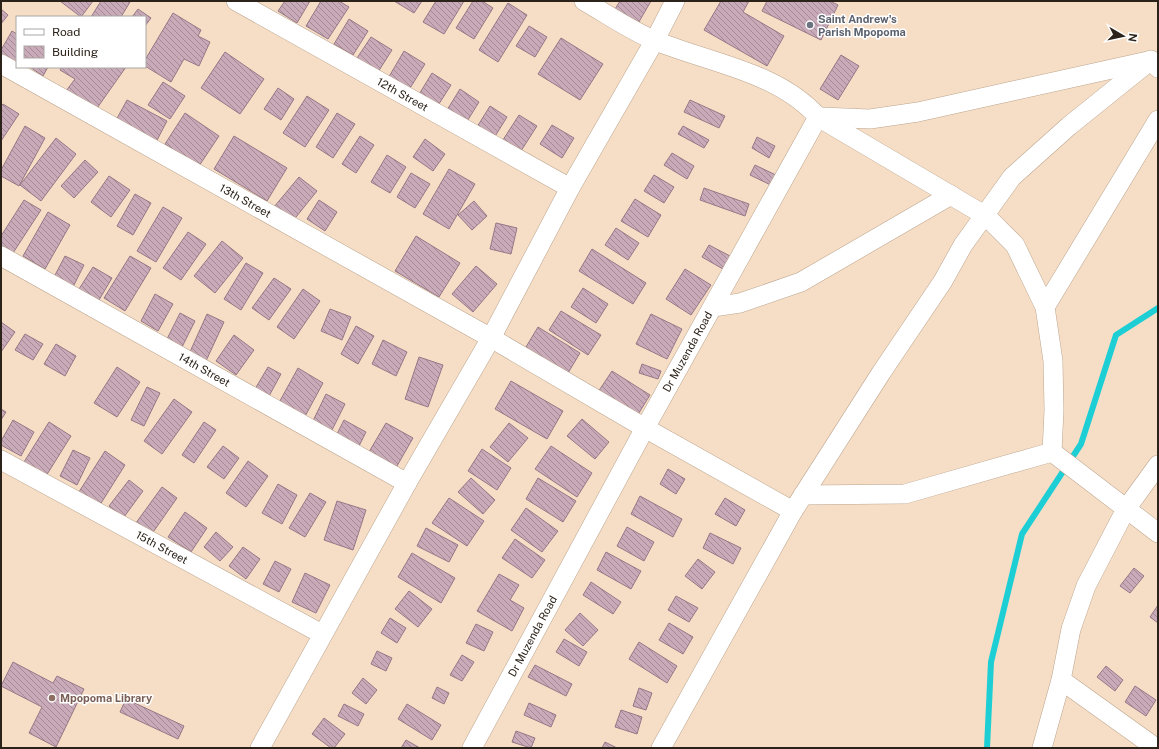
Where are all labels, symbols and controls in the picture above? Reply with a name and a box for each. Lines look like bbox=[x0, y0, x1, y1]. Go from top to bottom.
place label: Saint Andrew's Parish Mpopoma bbox=[818, 13, 906, 38]
legend bbox=[16, 16, 146, 68]
north arrow bbox=[1103, 16, 1143, 56]
marker: Saint Andrew's Parish Mpopoma bbox=[805, 20, 815, 30]
text: Road bbox=[52, 25, 80, 39]
text: N bbox=[1126, 32, 1139, 43]
text: Building bbox=[52, 45, 98, 59]
street label: 12th Street bbox=[375, 75, 430, 113]
street label: 13th Street bbox=[218, 182, 273, 220]
street label: Dr Muzenda Road bbox=[660, 310, 715, 394]
street label: 14th Street bbox=[177, 351, 232, 389]
street label: 15th Street bbox=[134, 528, 190, 566]
street label: Dr Muzenda Road bbox=[506, 594, 559, 679]
place label: Mpopoma Library bbox=[60, 692, 153, 704]
marker: Mpopoma Library bbox=[47, 693, 57, 703]

